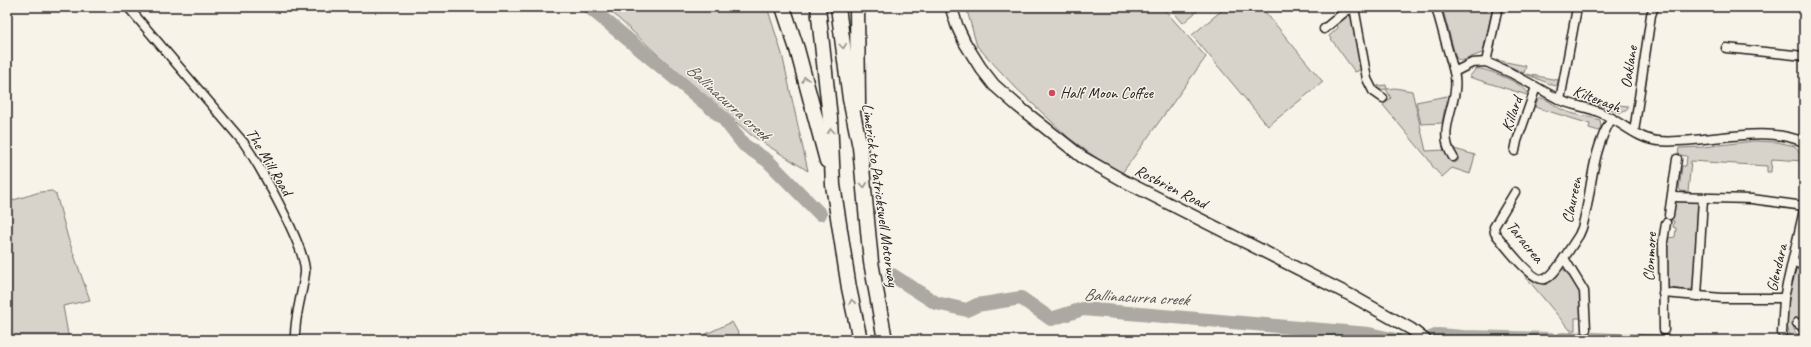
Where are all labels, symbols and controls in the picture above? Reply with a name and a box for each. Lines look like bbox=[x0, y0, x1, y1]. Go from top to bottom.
one-way arrow bbox=[838, 43, 847, 49]
street label: Oaklane bbox=[1616, 43, 1642, 89]
water label: Ballinacurra creek bbox=[682, 59, 777, 147]
one-way arrow bbox=[802, 76, 810, 83]
street label: Kilteragh bbox=[1570, 81, 1624, 117]
place label: Half Moon Coffee bbox=[1060, 83, 1155, 103]
marker: Half Moon Coffee bbox=[1047, 88, 1057, 98]
street label: Killard bbox=[1497, 92, 1528, 134]
street label: Limerick to Patrickswell Motorway bbox=[857, 102, 903, 289]
street label: The Mill Road bbox=[241, 125, 298, 201]
one-way arrow bbox=[827, 128, 836, 134]
street label: Rosbrien Road bbox=[1132, 160, 1213, 215]
street label: Claureen bbox=[1557, 174, 1587, 225]
one-way arrow bbox=[859, 182, 868, 188]
street label: Taracrea bbox=[1502, 217, 1549, 268]
street label: Clonmore bbox=[1639, 230, 1661, 282]
street label: Glendara bbox=[1762, 241, 1792, 294]
water label: Ballinacurra creek bbox=[1083, 284, 1193, 310]
one-way arrow bbox=[849, 299, 857, 305]

